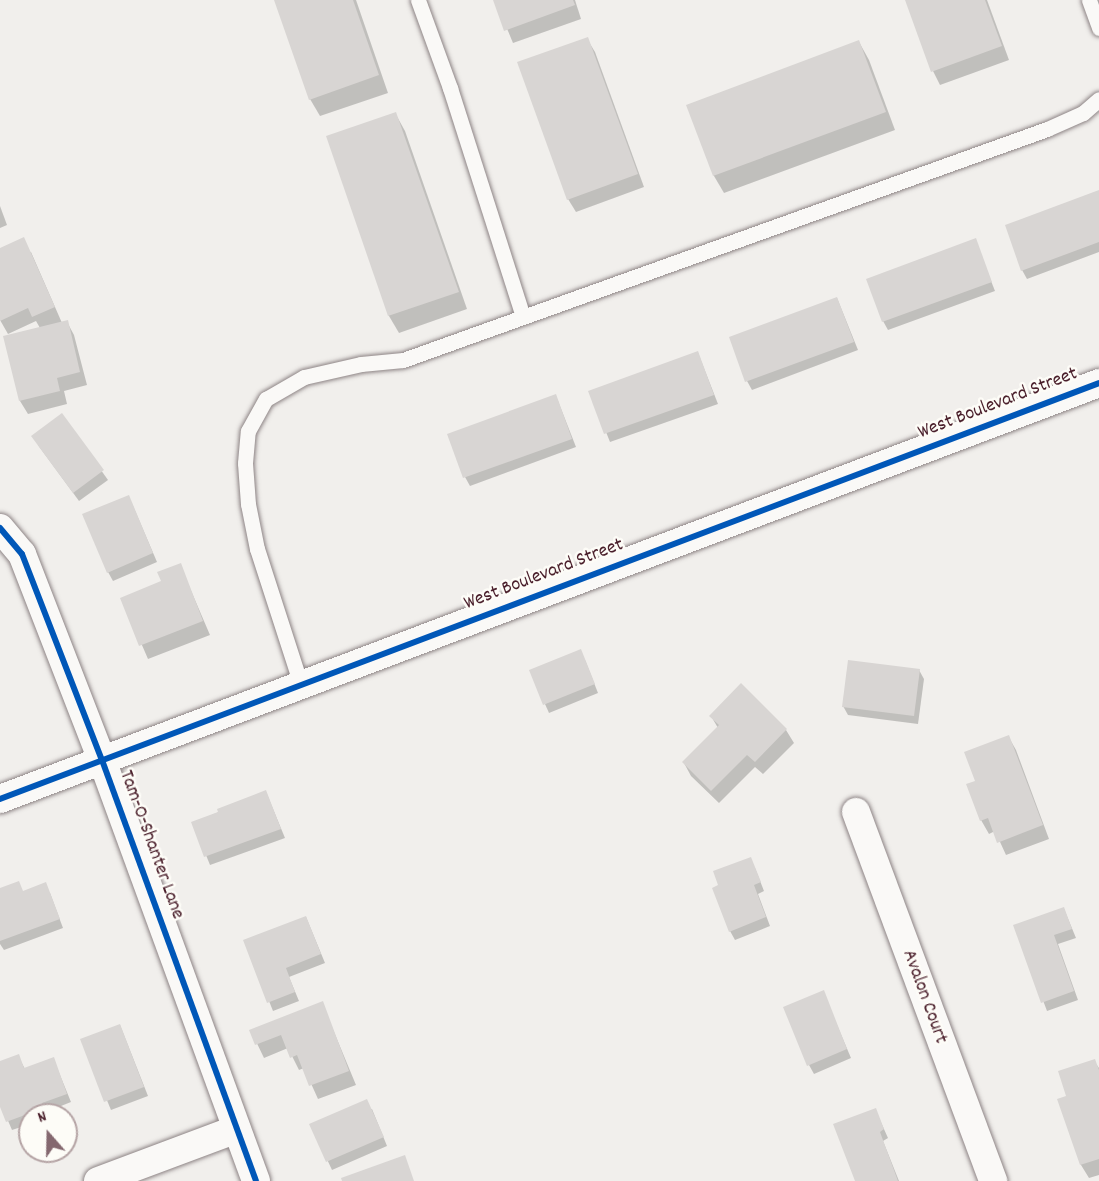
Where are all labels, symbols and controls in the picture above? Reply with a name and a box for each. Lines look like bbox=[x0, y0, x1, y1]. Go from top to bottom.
street label: West Boulevard Street bbox=[915, 363, 1081, 445]
street label: West Boulevard Street bbox=[461, 534, 627, 616]
street label: Tam-O-Shanter Lane bbox=[113, 767, 189, 923]
street label: Avalon Court bbox=[896, 947, 952, 1047]
north arrow bbox=[18, 1103, 78, 1163]
text: N bbox=[35, 1105, 50, 1130]

